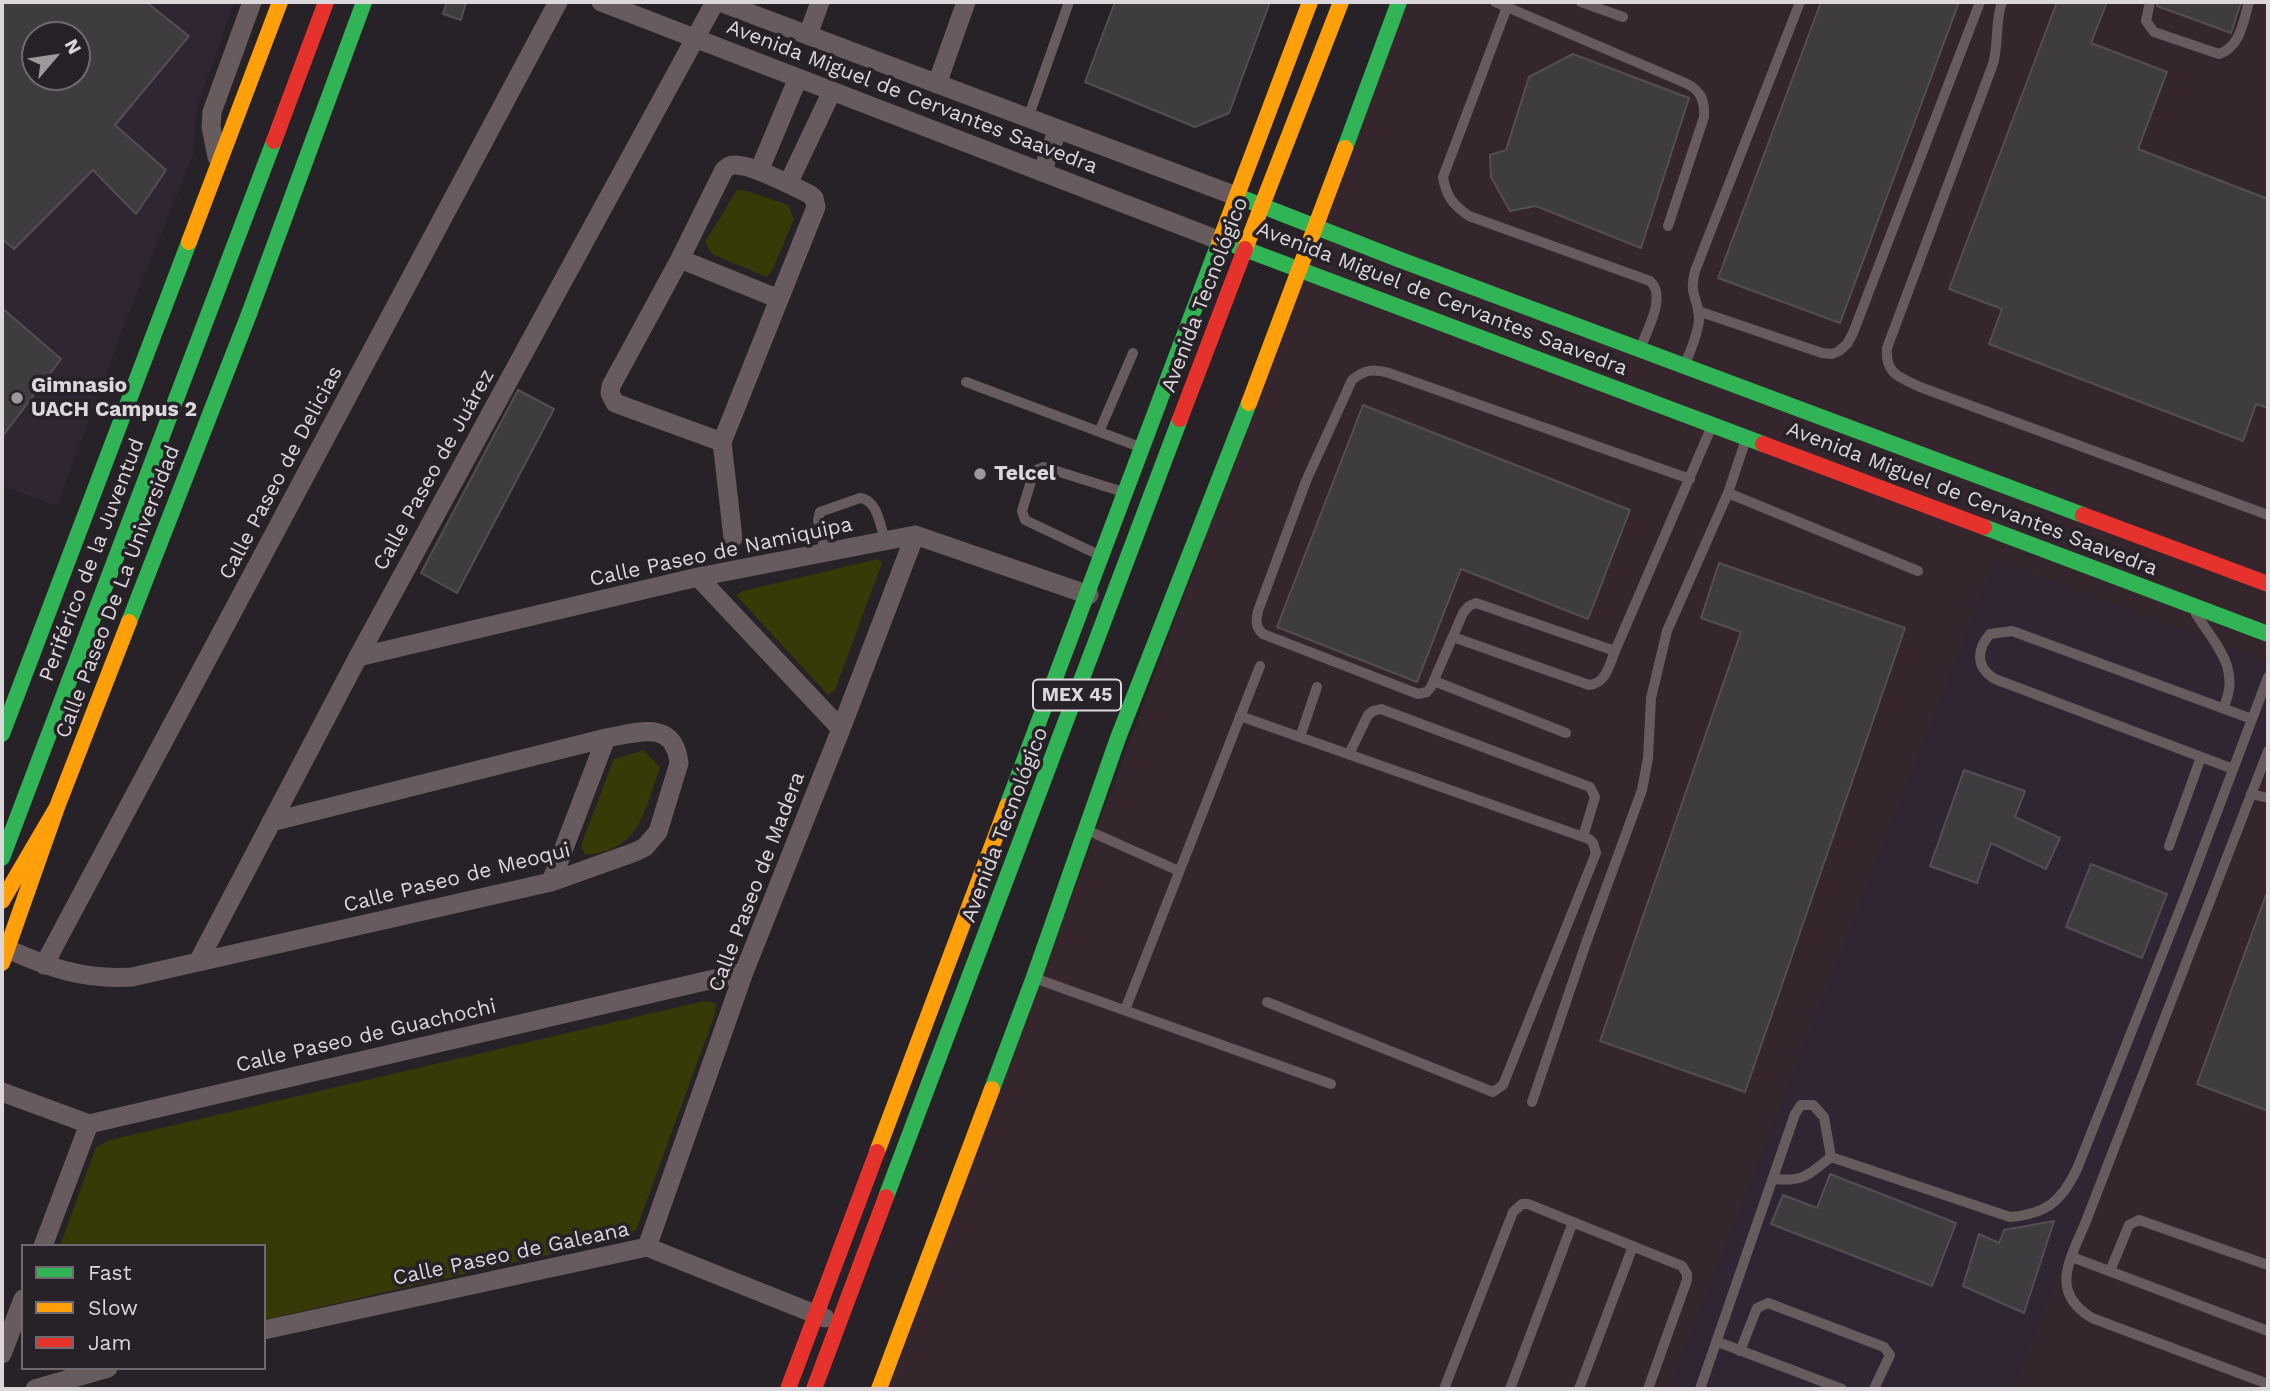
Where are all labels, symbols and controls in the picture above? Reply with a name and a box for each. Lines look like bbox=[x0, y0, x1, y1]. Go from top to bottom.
street label: Avenida Miguel de Cervantes Saavedra bbox=[723, 14, 1101, 180]
north arrow bbox=[21, 21, 91, 91]
text: N bbox=[60, 35, 87, 58]
street label: Avenida Tecnológico bbox=[1156, 194, 1254, 396]
street label: Avenida Miguel de Cervantes Saavedra bbox=[1253, 216, 1631, 382]
street label: Calle Paseo de Delicias bbox=[214, 362, 348, 584]
street label: Calle Paseo de Juárez bbox=[368, 365, 500, 575]
place label: Gimnasio UACH Campus 2 bbox=[31, 373, 197, 423]
marker: Gimnasio UACH Campus 2 bbox=[9, 390, 25, 406]
street label: Avenida Miguel de Cervantes Saavedra bbox=[1783, 416, 2161, 582]
street label: Periférico de la Juventud bbox=[34, 435, 150, 685]
street label: Calle Paseo De La Universidad bbox=[50, 442, 186, 742]
place label: Telcel bbox=[994, 461, 1056, 487]
marker: Telcel bbox=[972, 466, 988, 482]
street label: Calle Paseo de Namiquipa bbox=[587, 512, 855, 592]
road number: MEX 45 bbox=[1033, 680, 1121, 710]
street label: Avenida Tecnológico bbox=[956, 724, 1054, 926]
street label: Calle Paseo de Madera bbox=[703, 768, 811, 996]
street label: Calle Paseo de Meoqui bbox=[341, 838, 573, 918]
street label: Calle Paseo de Guachochi bbox=[233, 994, 499, 1078]
street label: Calle Paseo de Galeana bbox=[391, 1217, 631, 1291]
legend bbox=[21, 1244, 266, 1370]
text: Fast bbox=[88, 1260, 132, 1285]
text: Slow bbox=[88, 1295, 138, 1320]
text: Jam bbox=[88, 1330, 131, 1355]

